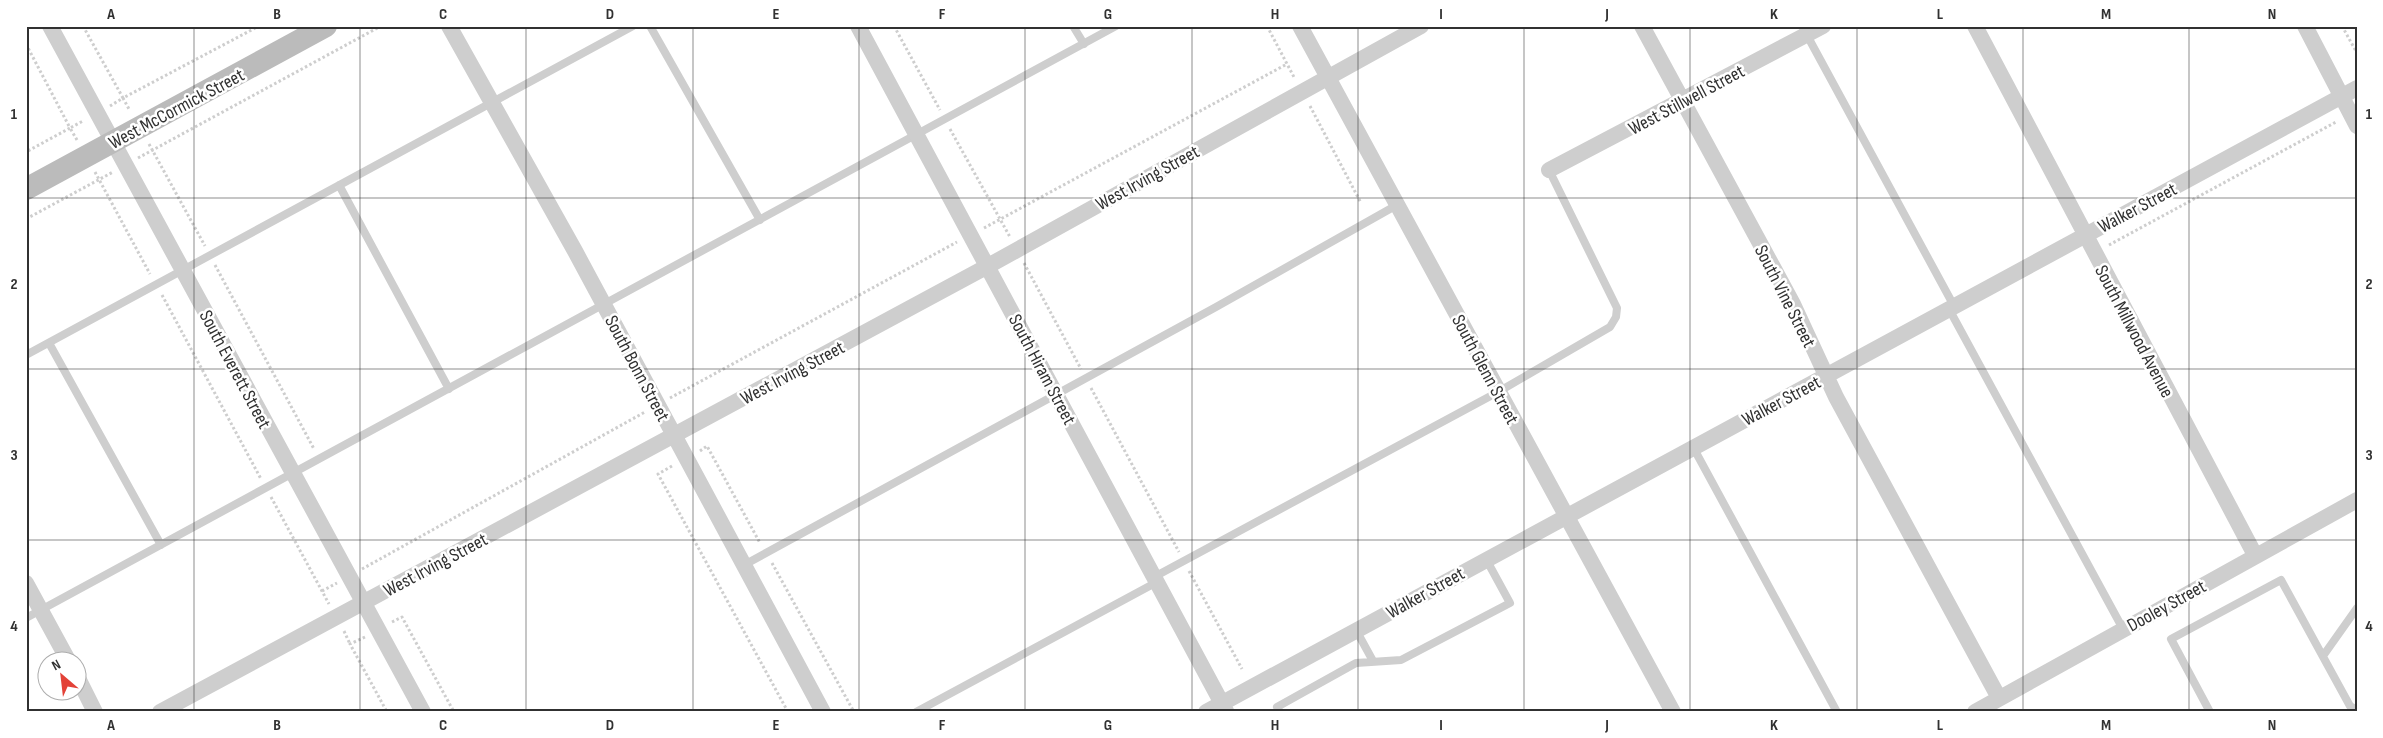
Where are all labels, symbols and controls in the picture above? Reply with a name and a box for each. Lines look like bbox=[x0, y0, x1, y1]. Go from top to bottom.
text: A bbox=[106, 5, 115, 24]
text: B bbox=[273, 5, 281, 24]
text: C bbox=[439, 5, 447, 24]
text: D bbox=[606, 5, 614, 24]
text: E bbox=[773, 5, 780, 24]
text: F bbox=[939, 5, 946, 24]
text: G bbox=[1104, 5, 1112, 24]
text: H bbox=[1271, 5, 1279, 24]
text: I bbox=[1439, 5, 1443, 24]
text: J bbox=[1604, 5, 1609, 24]
text: K bbox=[1770, 5, 1778, 24]
text: L bbox=[1937, 5, 1944, 24]
text: M bbox=[2101, 5, 2111, 24]
text: N bbox=[2268, 5, 2276, 24]
street label: West Stillwell Street bbox=[1625, 60, 1749, 141]
street label: West McCormick Street bbox=[105, 64, 249, 155]
text: 1 bbox=[11, 105, 18, 124]
text: 1 bbox=[2366, 105, 2373, 124]
street label: West Irving Street bbox=[1092, 140, 1204, 216]
street label: Walker Street bbox=[2094, 178, 2181, 239]
street label: South Vine Street bbox=[1749, 242, 1820, 352]
street label: South Millwood Avenue bbox=[2089, 262, 2178, 402]
text: 2 bbox=[10, 275, 18, 294]
text: 2 bbox=[2365, 275, 2373, 294]
street label: South Everett Street bbox=[194, 306, 276, 433]
street label: South Hiram Street bbox=[1003, 311, 1081, 429]
street label: South Glenn Street bbox=[1446, 311, 1523, 429]
street label: South Bonn Street bbox=[599, 312, 674, 426]
street label: West Irving Street bbox=[737, 336, 849, 410]
street label: Walker Street bbox=[1738, 371, 1825, 432]
text: 3 bbox=[10, 446, 18, 465]
text: 3 bbox=[2365, 446, 2373, 465]
street label: West Irving Street bbox=[380, 528, 492, 602]
street label: Walker Street bbox=[1383, 562, 1469, 624]
street label: Dooley Street bbox=[2123, 575, 2210, 637]
text: 4 bbox=[10, 617, 18, 636]
text: 4 bbox=[2365, 617, 2373, 636]
north arrow bbox=[38, 650, 88, 700]
text: N bbox=[49, 656, 63, 674]
text: A bbox=[106, 716, 115, 735]
text: B bbox=[273, 716, 281, 735]
text: C bbox=[439, 716, 447, 735]
text: D bbox=[606, 716, 614, 735]
text: E bbox=[773, 716, 780, 735]
text: F bbox=[939, 716, 946, 735]
text: G bbox=[1104, 716, 1112, 735]
text: H bbox=[1271, 716, 1279, 735]
text: I bbox=[1439, 716, 1443, 735]
text: J bbox=[1604, 716, 1609, 735]
text: K bbox=[1770, 716, 1778, 735]
text: L bbox=[1937, 716, 1944, 735]
text: M bbox=[2101, 716, 2111, 735]
text: N bbox=[2268, 716, 2276, 735]

